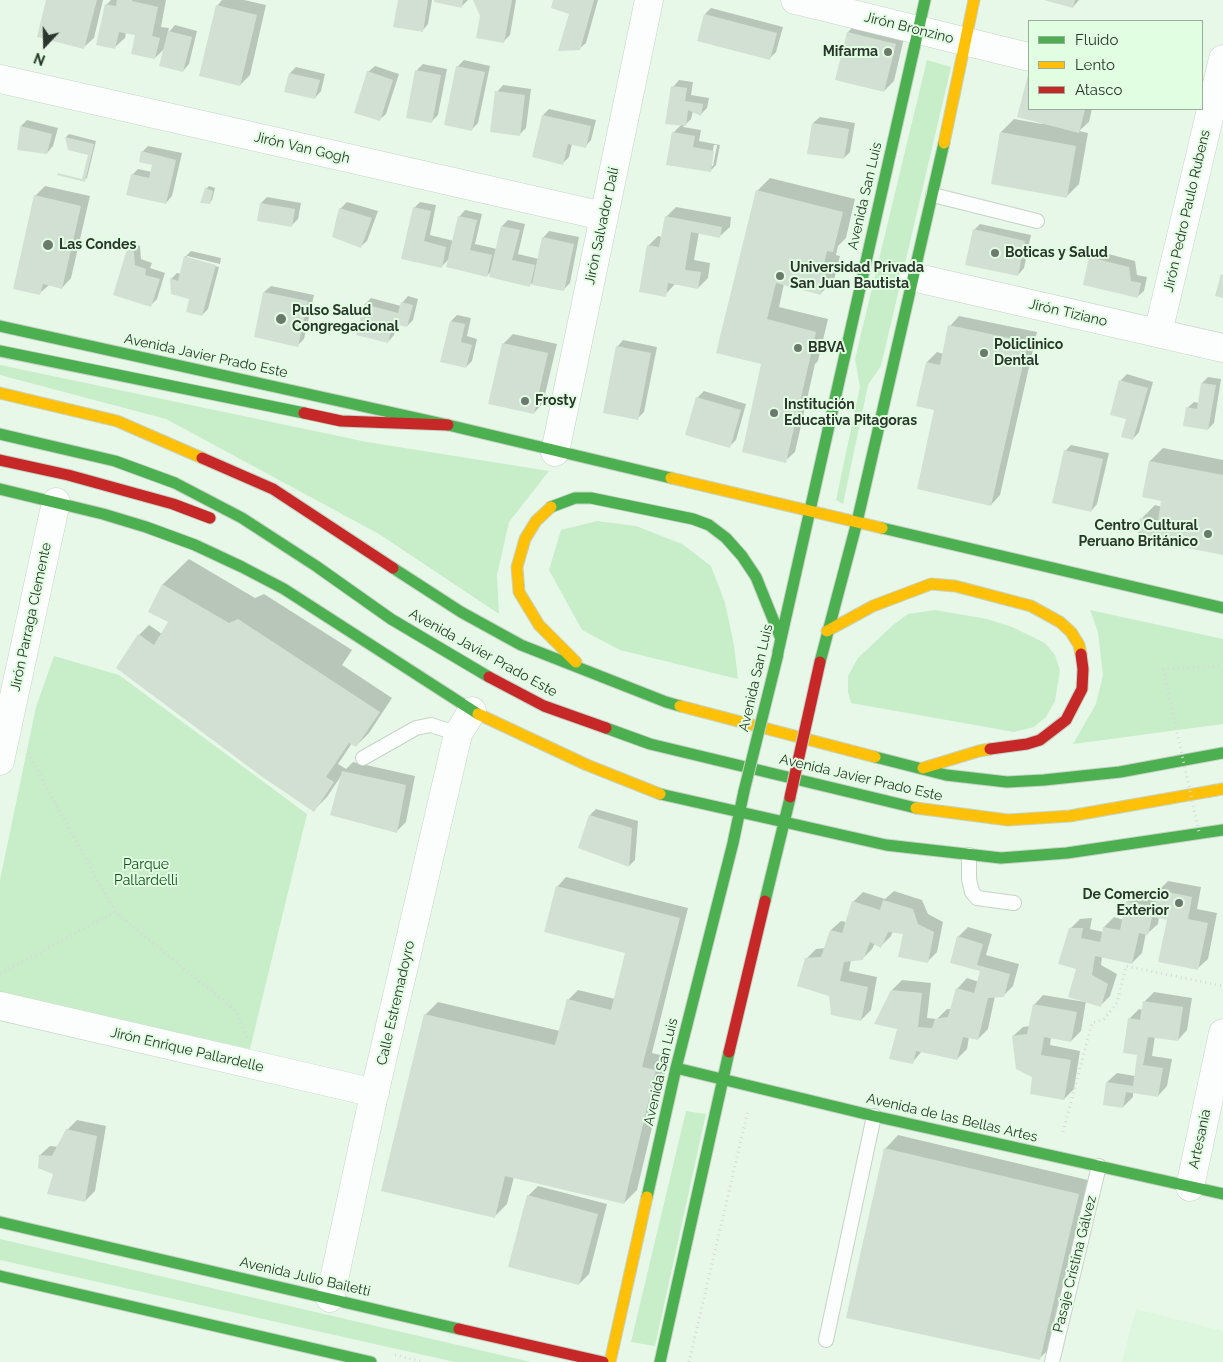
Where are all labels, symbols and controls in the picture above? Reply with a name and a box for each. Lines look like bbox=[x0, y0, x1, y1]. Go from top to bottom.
street label: Jirón Bronzino bbox=[863, 9, 955, 47]
north arrow bbox=[20, 20, 70, 70]
legend bbox=[1028, 20, 1203, 110]
text: Fluido bbox=[1075, 31, 1118, 49]
place label: Mifarma bbox=[823, 44, 878, 60]
marker: Mifarma bbox=[882, 46, 894, 58]
text: N bbox=[32, 50, 47, 68]
text: Lento bbox=[1075, 56, 1115, 74]
text: Atasco bbox=[1075, 81, 1122, 99]
street label: Jirón Pedro Paulo Rubens bbox=[1160, 128, 1214, 294]
street label: Jirón Van Gogh bbox=[252, 129, 352, 167]
street label: Avenida San Luis bbox=[844, 141, 886, 251]
street label: Jirón Salvador Dalí bbox=[581, 166, 623, 286]
place label: Las Condes bbox=[59, 237, 136, 253]
marker: Las Condes bbox=[41, 238, 55, 252]
place label: Boticas y Salud bbox=[1005, 245, 1108, 261]
marker: Boticas y Salud bbox=[989, 247, 1001, 259]
place label: Universidad Privada San Juan Bautista bbox=[790, 260, 924, 292]
marker: Universidad Privada San Juan Bautista bbox=[774, 270, 786, 282]
street label: Jirón Tiziano bbox=[1027, 296, 1109, 330]
place label: Pulso Salud Congregacional bbox=[292, 303, 399, 336]
marker: Pulso Salud Congregacional bbox=[274, 312, 288, 326]
street label: Avenida Javier Prado Este bbox=[123, 330, 289, 382]
place label: Policlinico Dental bbox=[994, 337, 1063, 370]
place label: BBVA bbox=[808, 340, 845, 356]
marker: BBVA bbox=[792, 342, 804, 354]
marker: Policlinico Dental bbox=[978, 347, 990, 359]
place label: Frosty bbox=[535, 393, 576, 409]
marker: Frosty bbox=[519, 395, 531, 407]
place label: Institución Educativa Pitagoras bbox=[784, 397, 917, 430]
marker: Institución Educativa Pitagoras bbox=[768, 407, 780, 419]
place label: Centro Cultural Peruano Británico bbox=[1078, 518, 1198, 550]
marker: Centro Cultural Peruano Británico bbox=[1202, 528, 1214, 540]
street label: Jirón Parraga Clemente bbox=[7, 541, 55, 693]
street label: Avenida Javier Prado Este bbox=[406, 605, 560, 701]
street label: Avenida San Luis bbox=[735, 623, 777, 733]
street label: Avenida Javier Prado Este bbox=[778, 751, 944, 805]
park label: Parque Pallardelli bbox=[114, 857, 178, 890]
place label: De Comercio Exterior bbox=[1082, 887, 1169, 920]
marker: De Comercio Exterior bbox=[1173, 897, 1185, 909]
street label: Calle Estremadoyro bbox=[373, 939, 419, 1067]
street label: Avenida San Luis bbox=[640, 1017, 682, 1127]
street label: Jirón Enrique Pallardelle bbox=[109, 1024, 265, 1076]
street label: Avenida de las Bellas Artes bbox=[865, 1090, 1039, 1146]
street label: Artesanía bbox=[1186, 1108, 1214, 1170]
street label: Pasaje Cristina Gálvez bbox=[1050, 1194, 1100, 1334]
street label: Avenida Julio Bailetti bbox=[238, 1254, 372, 1300]

